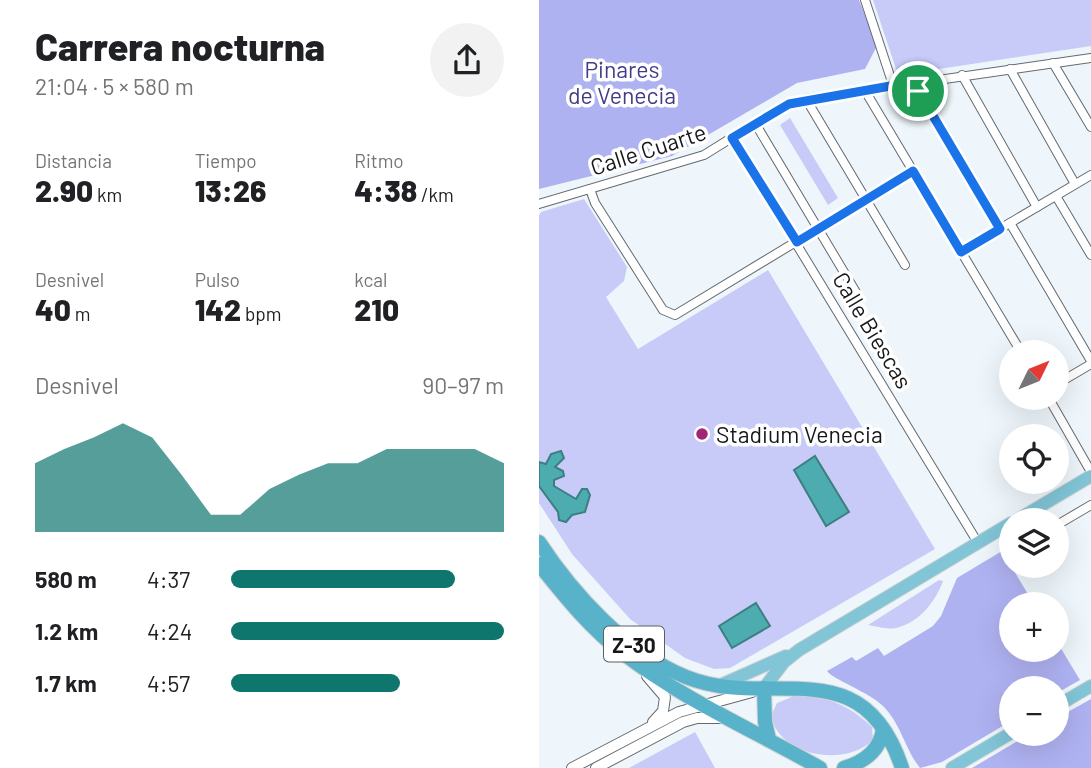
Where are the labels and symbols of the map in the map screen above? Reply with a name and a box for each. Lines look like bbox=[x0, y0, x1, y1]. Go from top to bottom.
park label: Pinares de Venecia bbox=[568, 55, 676, 109]
pin bbox=[888, 61, 948, 121]
street label: Calle Cuarte bbox=[587, 117, 709, 181]
street label: Calle Biescas bbox=[827, 267, 919, 393]
north arrow bbox=[999, 340, 1069, 410]
place label: Stadium Venecia bbox=[716, 420, 883, 448]
marker: Stadium Venecia bbox=[694, 426, 710, 442]
road number: Z-30 bbox=[604, 626, 664, 662]

